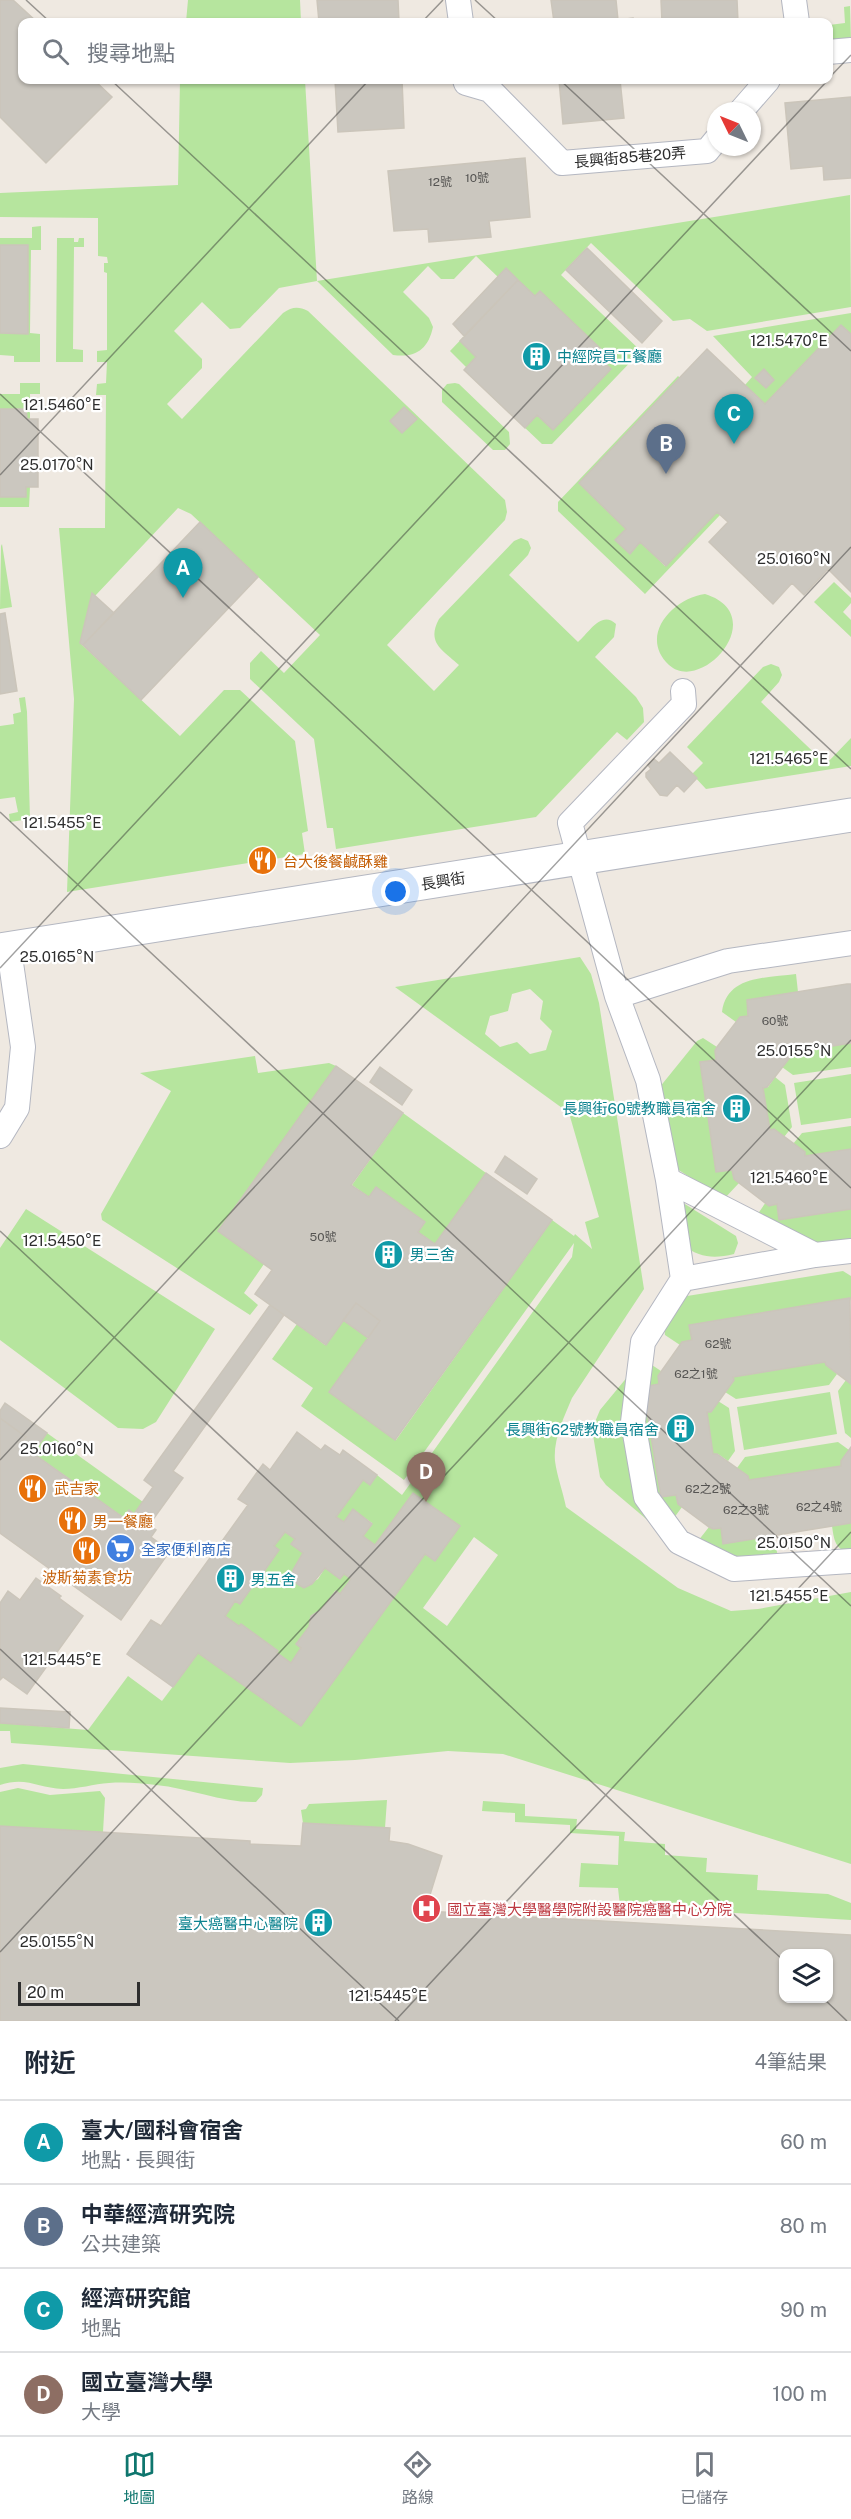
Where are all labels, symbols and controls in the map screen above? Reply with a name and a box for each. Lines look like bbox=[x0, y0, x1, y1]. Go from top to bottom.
search box bbox=[18, 18, 833, 84]
icon: search bbox=[39, 35, 72, 68]
text: 搜尋地點 bbox=[87, 40, 175, 66]
north arrow bbox=[707, 102, 761, 156]
street label: 長興街85巷20弄 bbox=[573, 144, 687, 170]
house number: 10號 bbox=[465, 171, 489, 185]
house number: 12號 bbox=[428, 175, 452, 189]
text: 121.5470°E bbox=[750, 332, 828, 349]
building icon: 中經院員工餐廳 bbox=[520, 340, 552, 372]
place label: 中經院員工餐廳 bbox=[557, 348, 662, 365]
pin: C bbox=[714, 394, 754, 444]
text: 121.5460°E bbox=[23, 396, 101, 413]
pin: B bbox=[646, 424, 686, 474]
text: 25.0170°N bbox=[20, 456, 94, 473]
pin: A bbox=[164, 548, 202, 598]
text: 25.0160°N bbox=[757, 550, 831, 567]
text: 121.5465°E bbox=[750, 750, 828, 767]
text: 121.5455°E bbox=[23, 814, 101, 831]
restaurant icon: 台大後餐鹹酥雞 bbox=[246, 845, 278, 877]
place label: 台大後餐鹹酥雞 bbox=[283, 853, 388, 870]
street label: 長興街 bbox=[419, 869, 467, 893]
your location bbox=[381, 877, 410, 906]
text: 25.0165°N bbox=[20, 948, 94, 965]
house number: 60號 bbox=[762, 1014, 788, 1028]
text: 25.0155°N bbox=[757, 1042, 831, 1059]
building icon: 長興街60號教職員宿舍 bbox=[721, 1092, 753, 1124]
place label: 長興街60號教職員宿舍 bbox=[563, 1100, 716, 1117]
text: 121.5460°E bbox=[750, 1169, 828, 1186]
house number: 50號 bbox=[309, 1230, 337, 1244]
text: 121.5450°E bbox=[23, 1232, 101, 1249]
building icon: 男三舍 bbox=[373, 1238, 405, 1270]
place label: 男三舍 bbox=[410, 1246, 455, 1263]
house number: 62號 bbox=[705, 1337, 731, 1351]
house number: 62之1號 bbox=[674, 1367, 718, 1381]
building icon: 長興街62號教職員宿舍 bbox=[664, 1413, 696, 1445]
place label: 長興街62號教職員宿舍 bbox=[506, 1421, 659, 1438]
text: 25.0160°N bbox=[20, 1440, 94, 1457]
pin: D bbox=[406, 1452, 446, 1502]
restaurant icon: 武吉家 bbox=[17, 1472, 49, 1504]
place label: 武吉家 bbox=[54, 1480, 99, 1497]
house number: 62之2號 bbox=[685, 1482, 731, 1496]
house number: 62之4號 bbox=[796, 1500, 842, 1514]
house number: 62之3號 bbox=[723, 1503, 769, 1517]
restaurant icon: 男一餐廳 bbox=[56, 1505, 88, 1537]
place label: 男一餐廳 bbox=[93, 1513, 153, 1530]
supermarket icon: 全家便利商店 bbox=[104, 1533, 136, 1565]
restaurant icon: 波斯菊素食坊 bbox=[71, 1534, 103, 1566]
text: 25.0150°N bbox=[757, 1534, 831, 1551]
place label: 全家便利商店 bbox=[141, 1541, 231, 1558]
building icon: 男五舍 bbox=[214, 1563, 246, 1595]
place label: 波斯菊素食坊 bbox=[42, 1569, 132, 1586]
place label: 男五舍 bbox=[251, 1571, 296, 1588]
text: 121.5455°E bbox=[750, 1587, 828, 1604]
text: 121.5445°E bbox=[23, 1651, 101, 1668]
hospital icon: 國立臺灣大學醫學院附設醫院癌醫中心分院 bbox=[410, 1893, 442, 1925]
place label: 國立臺灣大學醫學院附設醫院癌醫中心分院 bbox=[447, 1901, 732, 1918]
building icon: 臺大癌醫中心醫院 bbox=[303, 1907, 335, 1939]
place label: 臺大癌醫中心醫院 bbox=[178, 1915, 298, 1932]
text: 25.0155°N bbox=[20, 1933, 94, 1950]
map controls bbox=[779, 1949, 833, 2003]
button: layers bbox=[779, 1949, 833, 2003]
scale bar bbox=[18, 1979, 140, 2006]
text: 20 m bbox=[27, 1983, 64, 2002]
text: 121.5445°E bbox=[349, 1987, 427, 2004]
text: 附近 bbox=[24, 2047, 76, 2078]
text: 4筆結果 bbox=[754, 2050, 827, 2074]
text: 臺大/國科會宿舍 bbox=[81, 2117, 243, 2143]
text: A bbox=[36, 2130, 51, 2154]
text: 60 m bbox=[780, 2130, 827, 2154]
text: 地點 · 長興街 bbox=[81, 2148, 195, 2172]
text: 中華經濟研究院 bbox=[81, 2201, 235, 2227]
text: B bbox=[37, 2214, 50, 2238]
text: 80 m bbox=[780, 2214, 827, 2238]
text: 公共建築 bbox=[81, 2232, 161, 2256]
text: 經濟研究館 bbox=[81, 2285, 191, 2311]
text: C bbox=[36, 2298, 51, 2322]
text: 90 m bbox=[780, 2298, 827, 2322]
text: 地點 bbox=[81, 2316, 121, 2340]
text: 國立臺灣大學 bbox=[81, 2369, 213, 2395]
text: D bbox=[36, 2382, 51, 2406]
text: 100 m bbox=[772, 2382, 827, 2406]
text: 大學 bbox=[81, 2400, 121, 2424]
tab: 地圖 bbox=[123, 2448, 156, 2508]
tab: 路線 bbox=[401, 2448, 434, 2508]
tab: 已儲存 bbox=[680, 2448, 728, 2508]

